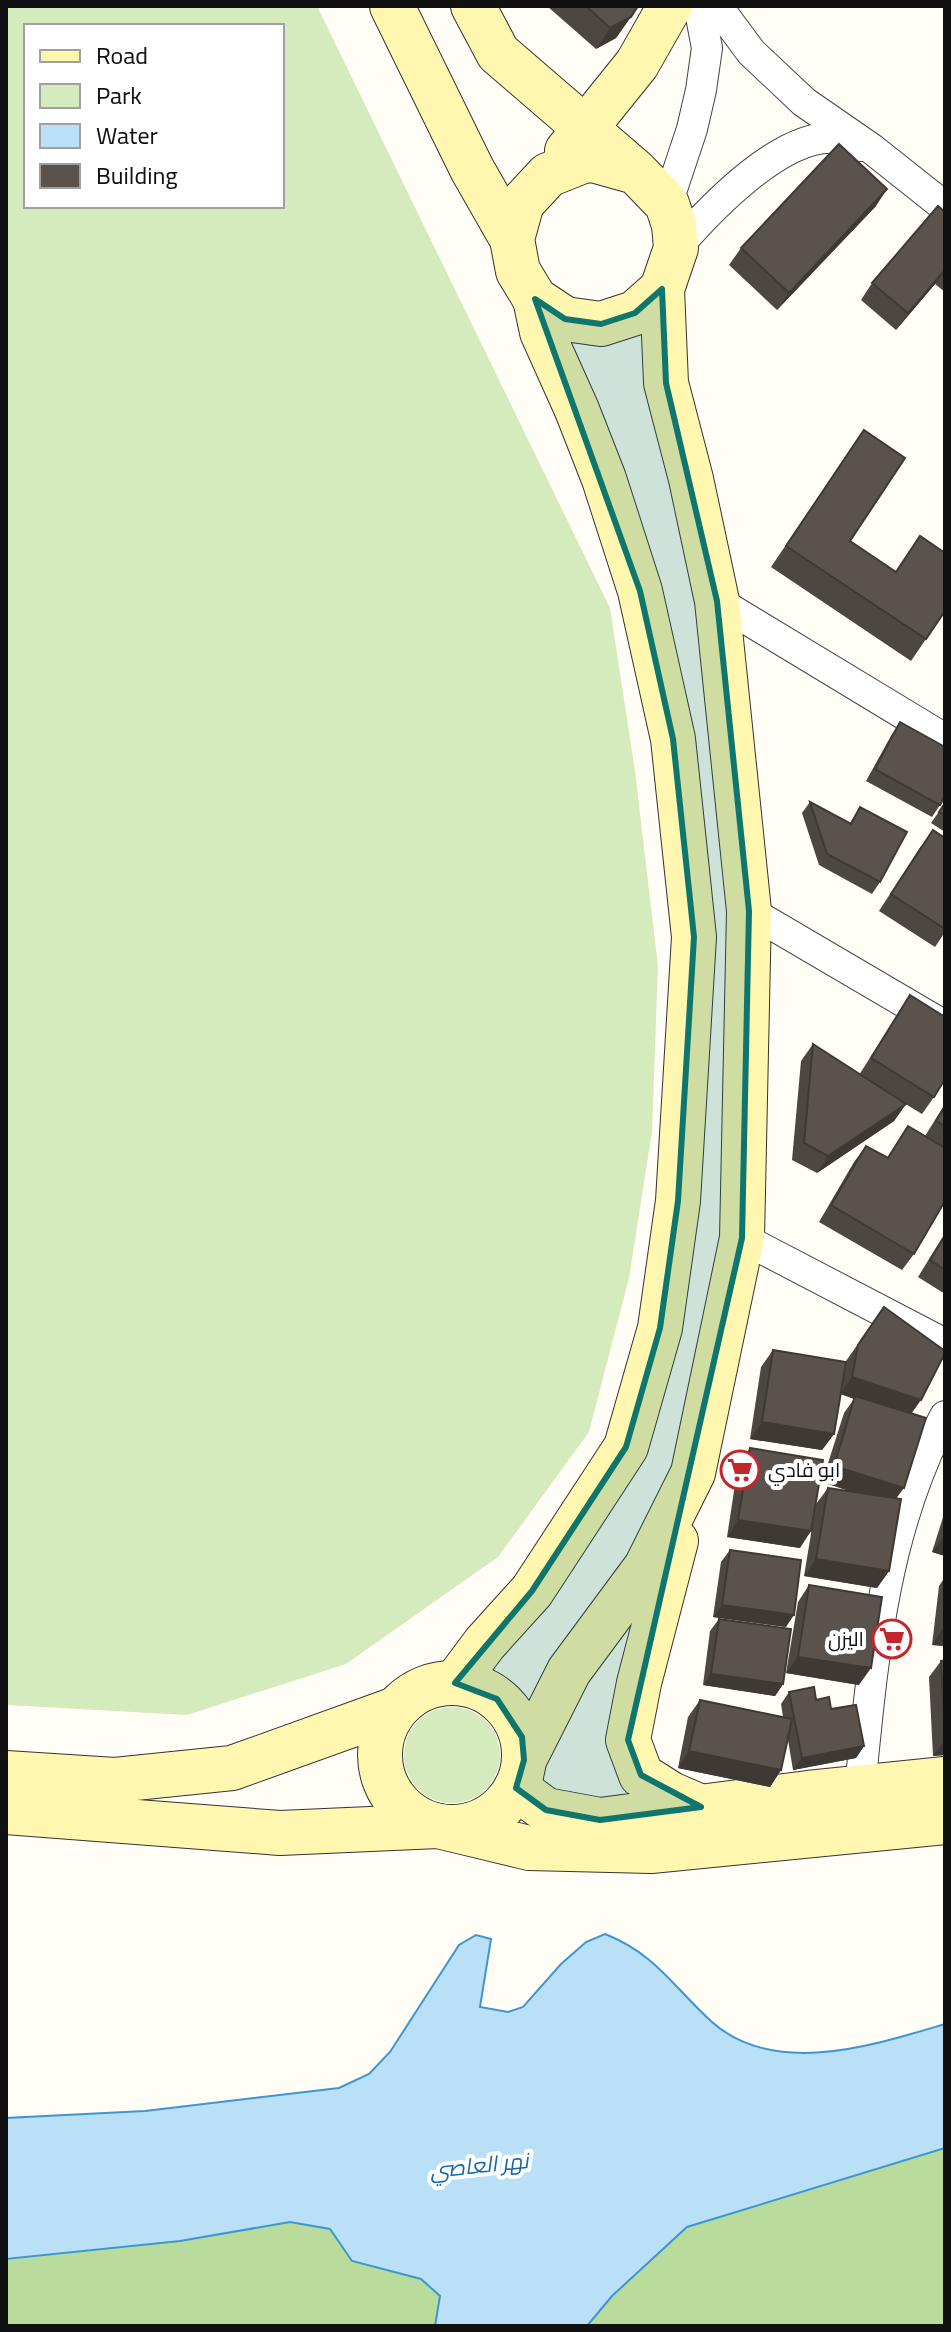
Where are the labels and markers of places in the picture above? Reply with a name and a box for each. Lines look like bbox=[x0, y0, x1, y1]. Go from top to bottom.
supermarket icon: ابو فادي bbox=[719, 1449, 761, 1491]
place label: ابو فادي bbox=[768, 1451, 840, 1488]
supermarket icon: اليزن bbox=[871, 1618, 913, 1660]
place label: اليزن bbox=[828, 1620, 864, 1657]

